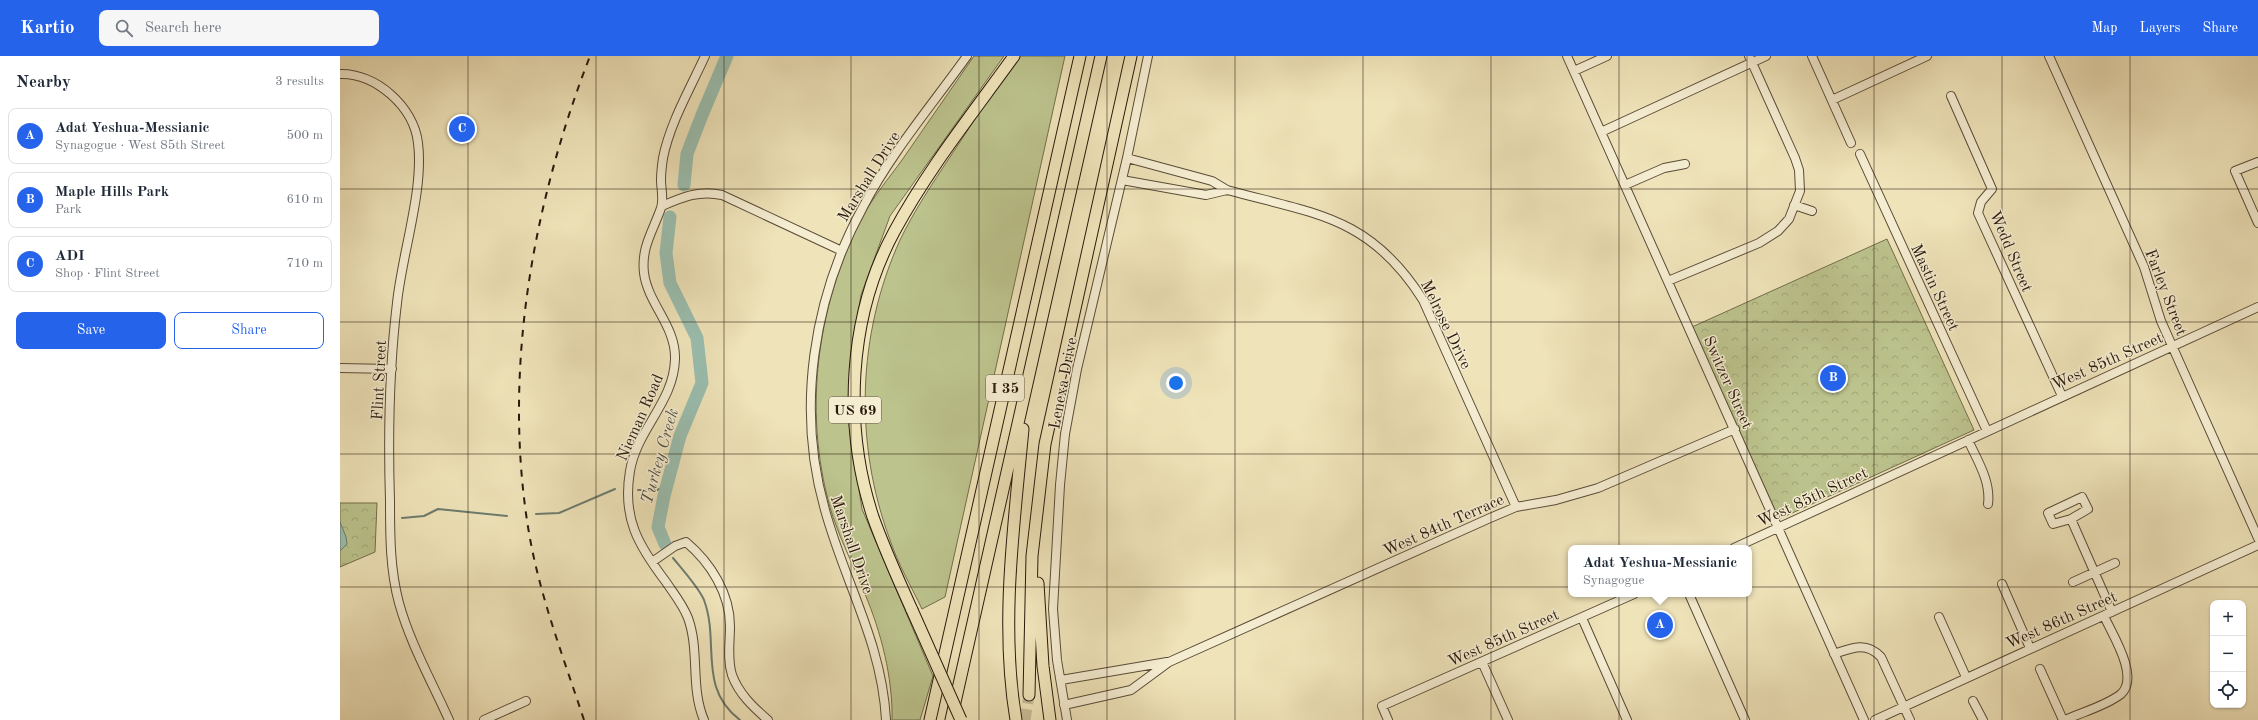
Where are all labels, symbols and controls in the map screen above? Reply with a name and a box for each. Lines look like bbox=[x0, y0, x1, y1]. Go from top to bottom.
search box bbox=[99, 10, 379, 46]
icon: search bbox=[113, 17, 135, 39]
text: Kartio bbox=[20, 19, 75, 38]
text: Search here bbox=[145, 21, 221, 36]
text: Map bbox=[2092, 21, 2118, 35]
text: Layers bbox=[2140, 21, 2181, 35]
text: Share bbox=[2203, 21, 2238, 35]
text: Nearby bbox=[16, 74, 71, 91]
text: 3 results bbox=[275, 75, 324, 88]
pin: C bbox=[449, 114, 475, 144]
text: Adat Yeshua-Messianic bbox=[55, 121, 210, 136]
text: A bbox=[25, 129, 35, 142]
text: 500 m bbox=[286, 129, 323, 142]
street label: Marshall Drive bbox=[836, 129, 904, 225]
text: Synagogue · West 85th Street bbox=[55, 139, 225, 152]
text: Maple Hills Park bbox=[55, 185, 169, 200]
text: B bbox=[25, 193, 35, 206]
text: 610 m bbox=[286, 193, 323, 206]
text: Park bbox=[55, 203, 82, 216]
street label: Wedd Street bbox=[1986, 209, 2035, 295]
street label: Mastin Street bbox=[1907, 242, 1961, 334]
street label: Farley Street bbox=[2141, 247, 2189, 339]
text: ADI bbox=[55, 249, 85, 264]
text: C bbox=[26, 257, 34, 270]
text: 710 m bbox=[286, 257, 323, 270]
text: Shop · Flint Street bbox=[55, 267, 160, 280]
street label: Melrose Drive bbox=[1417, 278, 1474, 372]
button: Save bbox=[16, 312, 166, 349]
button: Share bbox=[174, 312, 324, 349]
street label: West 85th Street bbox=[2050, 330, 2166, 393]
street label: Switzer Street bbox=[1700, 334, 1755, 432]
street label: Lenexa Drive bbox=[1047, 336, 1081, 431]
street label: Flint Street bbox=[370, 339, 390, 421]
pin: B bbox=[1820, 363, 1846, 393]
street label: Nieman Road bbox=[615, 372, 667, 464]
your location bbox=[1166, 373, 1186, 393]
road number: I 35 bbox=[986, 375, 1024, 401]
road number: US 69 bbox=[829, 397, 881, 423]
water label: Turkey Creek bbox=[639, 407, 682, 506]
street label: West 85th Street bbox=[1755, 465, 1871, 530]
street label: West 84th Terrace bbox=[1381, 492, 1507, 560]
street label: Marshall Drive bbox=[827, 493, 875, 596]
popup bbox=[1568, 545, 1752, 597]
text: Adat Yeshua-Messianic bbox=[1583, 556, 1737, 571]
text: Synagogue bbox=[1583, 574, 1645, 587]
street label: West 86th Street bbox=[2004, 589, 2120, 652]
map controls bbox=[2210, 600, 2246, 708]
button: + bbox=[2210, 600, 2246, 636]
street label: West 85th Street bbox=[1446, 607, 1562, 670]
pin: A bbox=[1647, 610, 1673, 640]
button: − bbox=[2210, 636, 2246, 672]
button: locate bbox=[2210, 672, 2246, 708]

